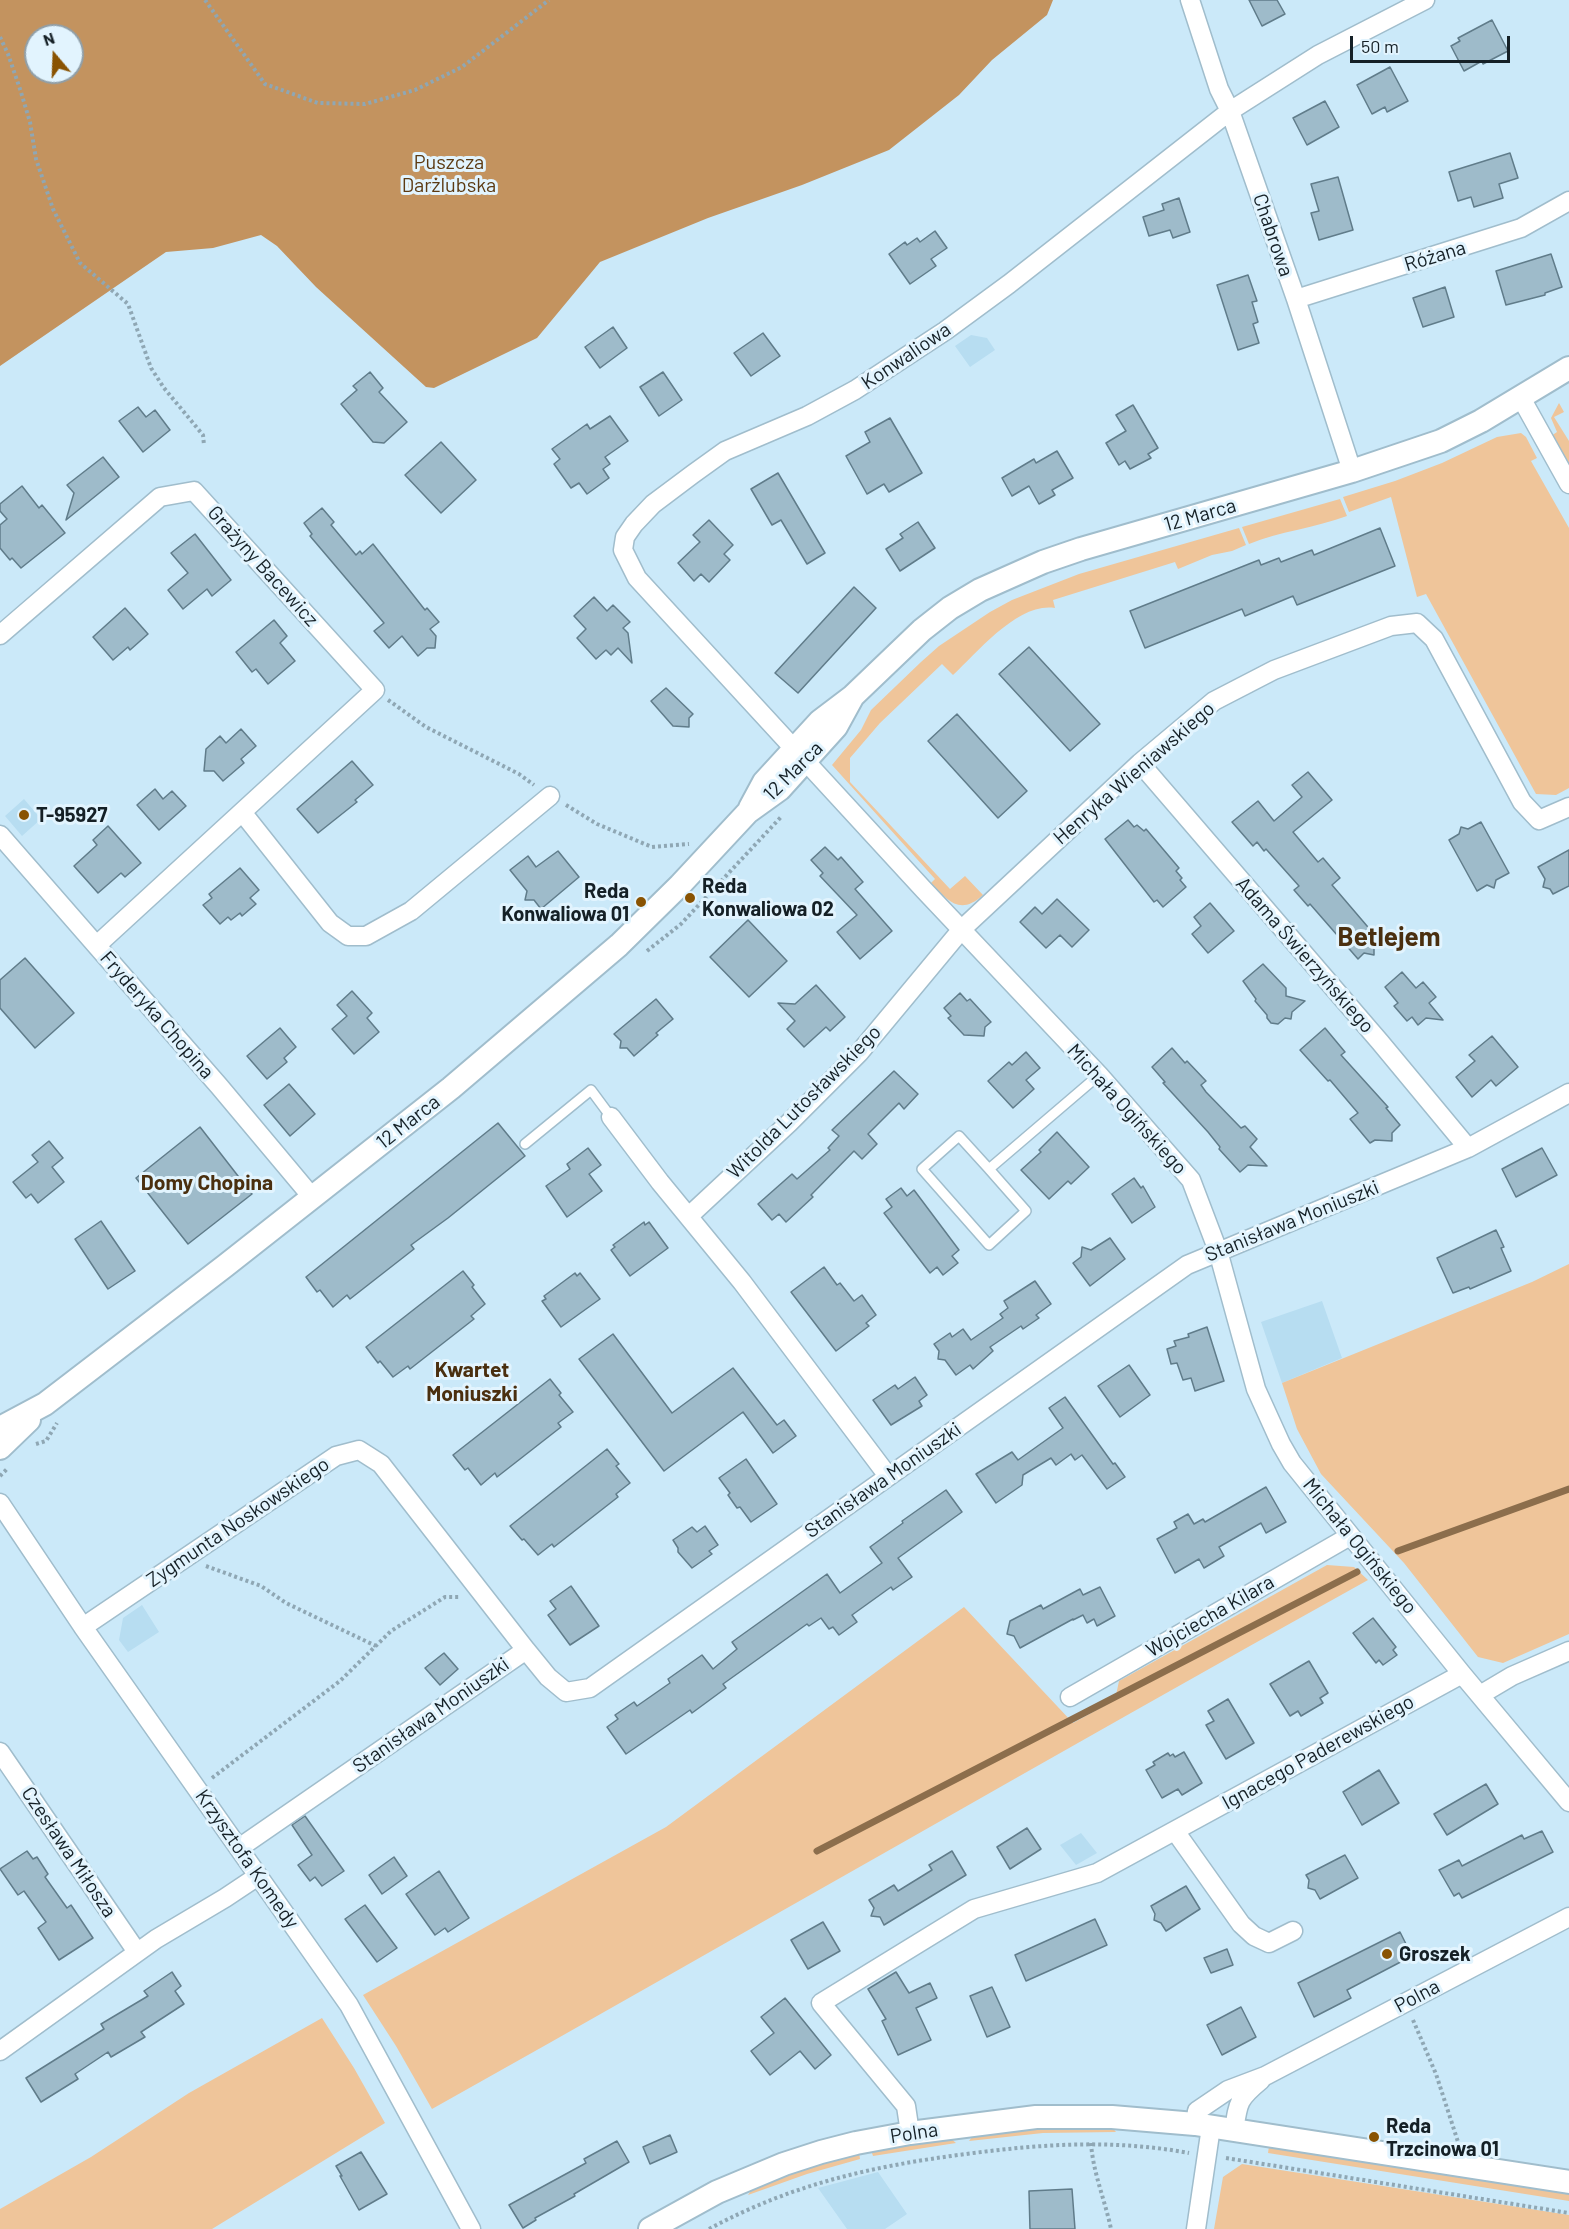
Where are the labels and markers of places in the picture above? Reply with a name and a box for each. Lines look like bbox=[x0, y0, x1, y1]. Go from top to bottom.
place label: T-95927 bbox=[36, 803, 107, 827]
marker: T-95927 bbox=[17, 808, 31, 822]
place label: Reda Konwaliowa 02 bbox=[702, 874, 834, 921]
place label: Reda Konwaliowa 01 bbox=[501, 879, 629, 926]
marker: Reda Konwaliowa 02 bbox=[683, 891, 697, 905]
marker: Reda Konwaliowa 01 bbox=[634, 895, 648, 909]
place label: Groszek bbox=[1399, 1942, 1471, 1966]
marker: Groszek bbox=[1380, 1947, 1394, 1961]
place label: Reda Trzcinowa 01 bbox=[1386, 2114, 1499, 2161]
marker: Reda Trzcinowa 01 bbox=[1367, 2130, 1381, 2144]

